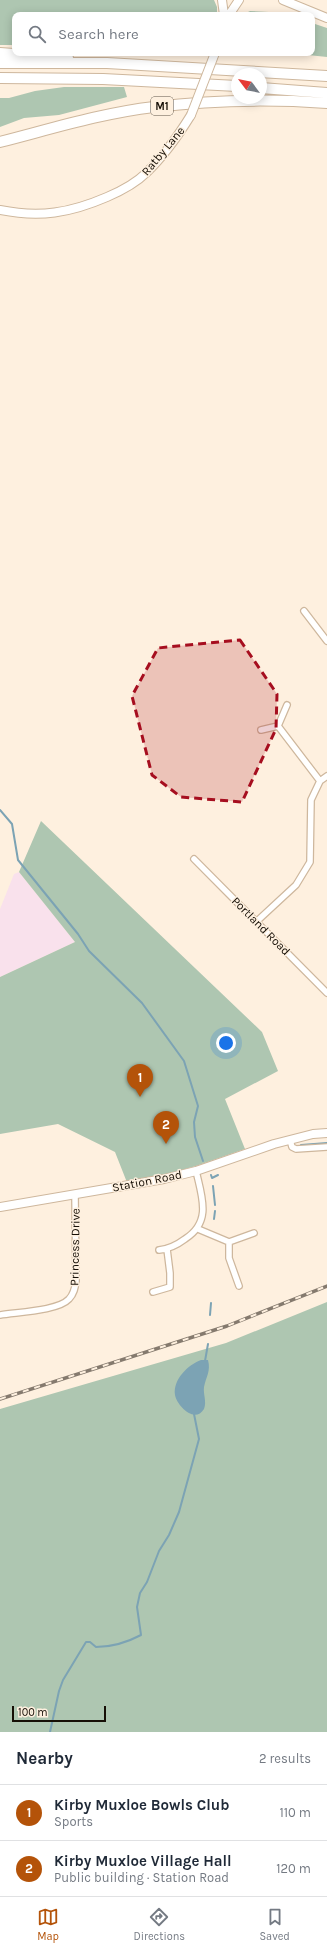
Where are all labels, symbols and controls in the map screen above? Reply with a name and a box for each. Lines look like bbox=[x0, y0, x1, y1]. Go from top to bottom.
search box bbox=[12, 12, 315, 56]
icon: search bbox=[26, 23, 48, 45]
text: Search here bbox=[58, 25, 139, 43]
north arrow bbox=[231, 68, 267, 104]
road number: M1 bbox=[151, 97, 173, 115]
street label: Ratby Lane bbox=[138, 124, 188, 178]
street label: Portland Road bbox=[229, 894, 293, 958]
your location bbox=[216, 1033, 236, 1053]
pin: 1 bbox=[127, 1064, 153, 1097]
pin: 2 bbox=[153, 1111, 179, 1144]
street label: Station Road bbox=[111, 1167, 183, 1195]
street label: Princess Drive bbox=[67, 1208, 83, 1286]
scale bar bbox=[12, 1704, 106, 1723]
text: 100 m bbox=[18, 1706, 48, 1719]
text: Nearby bbox=[16, 1748, 73, 1768]
text: 2 results bbox=[259, 1751, 311, 1766]
text: Kirby Muxloe Bowls Club bbox=[54, 1796, 229, 1814]
text: 1 bbox=[27, 1805, 31, 1820]
text: 110 m bbox=[279, 1805, 311, 1820]
text: Sports bbox=[54, 1814, 93, 1829]
text: Kirby Muxloe Village Hall bbox=[54, 1852, 232, 1870]
text: 2 bbox=[25, 1861, 33, 1876]
text: 120 m bbox=[276, 1861, 311, 1876]
text: Public building · Station Road bbox=[54, 1870, 229, 1885]
tab: Map bbox=[37, 1906, 59, 1943]
tab: Directions bbox=[133, 1906, 185, 1943]
tab: Saved bbox=[259, 1906, 290, 1943]

